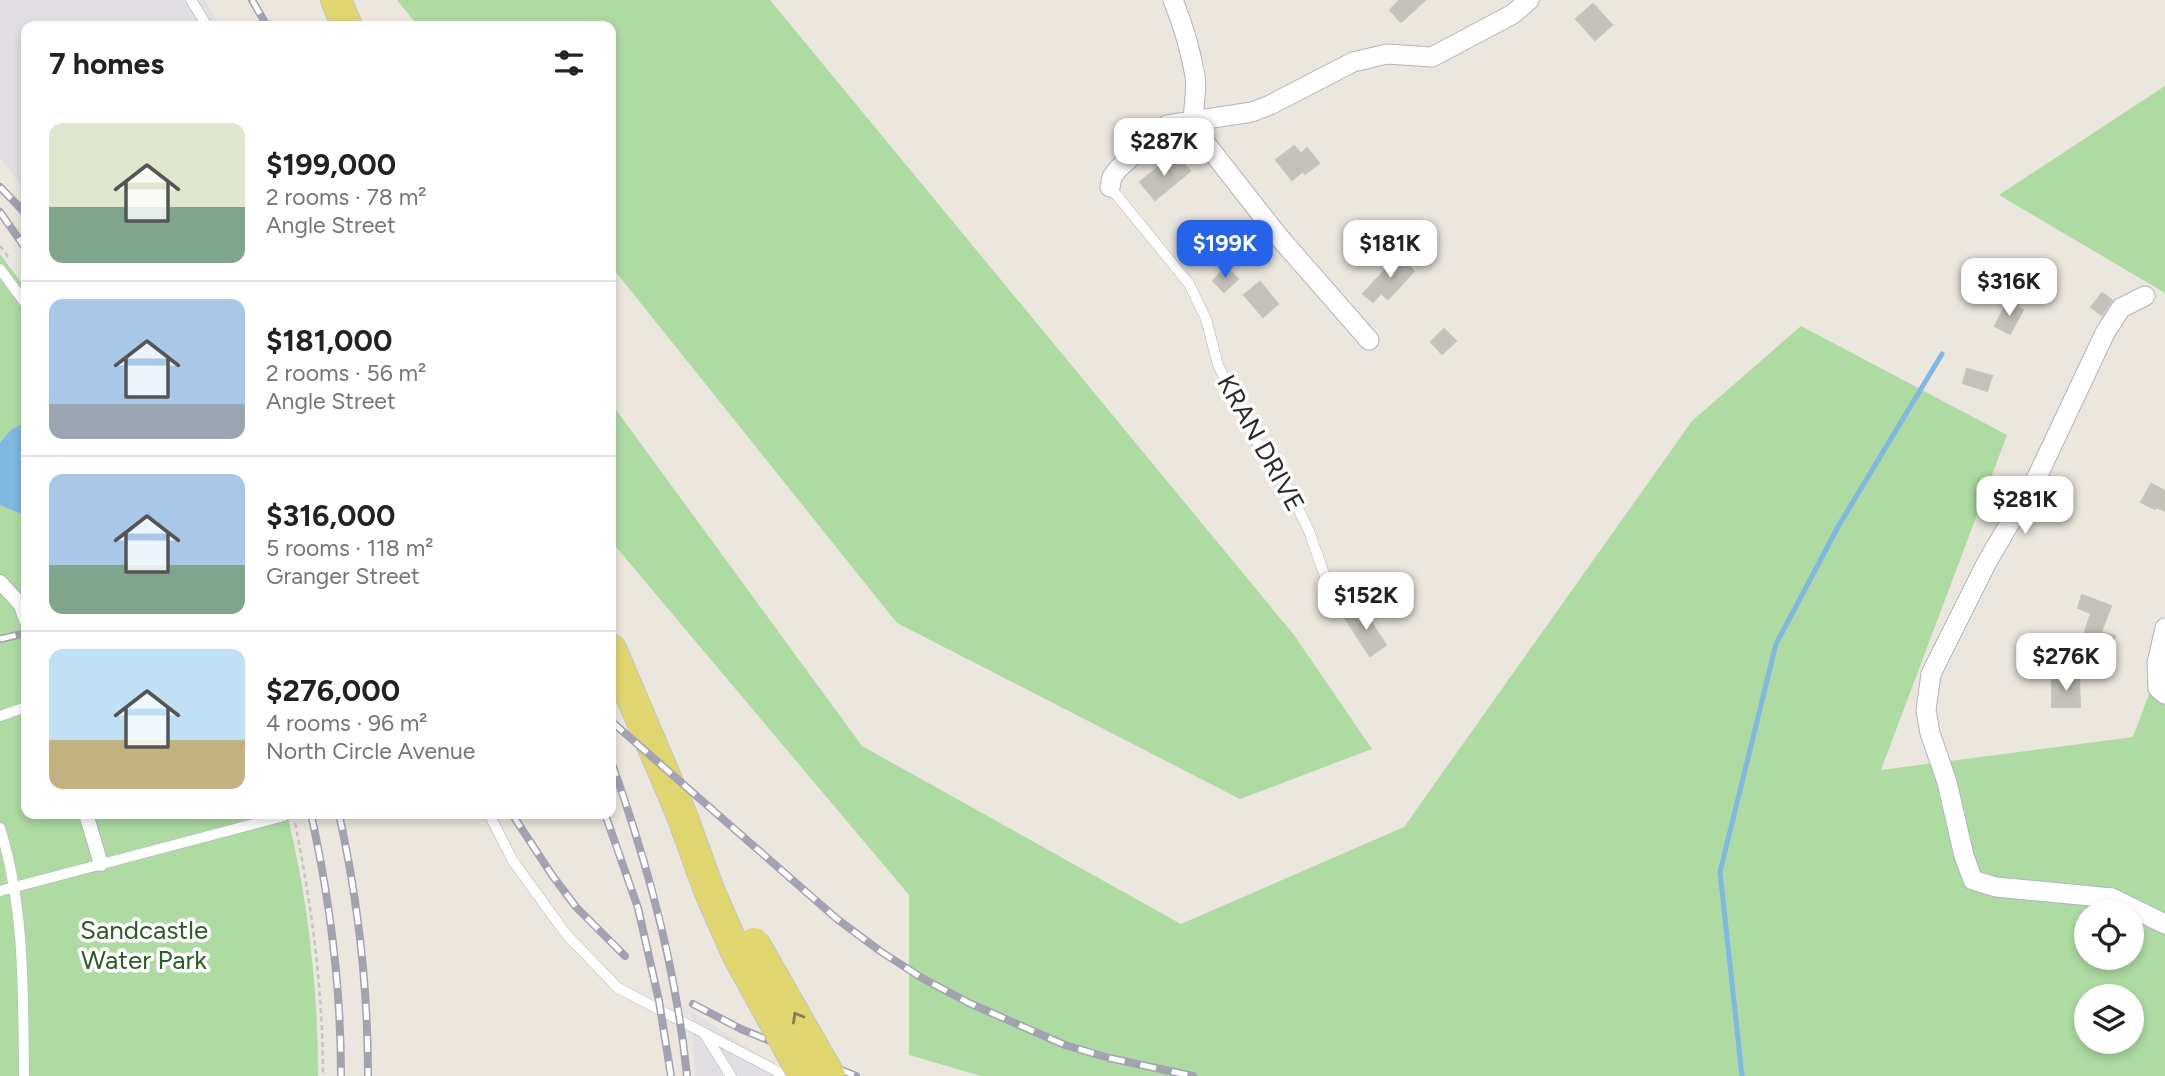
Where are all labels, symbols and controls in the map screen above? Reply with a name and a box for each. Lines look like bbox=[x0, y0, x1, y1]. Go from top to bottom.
icon: filters bbox=[550, 44, 588, 82]
text: 7 homes bbox=[49, 45, 164, 82]
pin: $287K bbox=[1115, 118, 1213, 178]
text: $287K bbox=[1130, 127, 1198, 155]
text: $199,000 bbox=[266, 146, 396, 183]
icon: home bbox=[105, 151, 189, 235]
text: 2 rooms · 78 m² bbox=[266, 183, 427, 211]
text: Angle Street bbox=[266, 211, 396, 239]
pin: $199K bbox=[1176, 220, 1274, 280]
pin: $181K bbox=[1341, 220, 1439, 280]
text: $199K bbox=[1193, 229, 1257, 257]
text: $181K bbox=[1359, 229, 1421, 257]
pin: $316K bbox=[1960, 258, 2058, 318]
text: $316K bbox=[1977, 267, 2041, 295]
text: $181,000 bbox=[266, 322, 392, 359]
icon: home bbox=[105, 327, 189, 411]
text: 2 rooms · 56 m² bbox=[266, 359, 426, 387]
street label: KRAN DRIVE bbox=[1210, 369, 1312, 517]
text: Angle Street bbox=[266, 387, 396, 415]
pin: $281K bbox=[1976, 476, 2074, 536]
text: $281K bbox=[1992, 485, 2058, 513]
text: $316,000 bbox=[266, 497, 395, 534]
icon: home bbox=[105, 502, 189, 586]
text: 5 rooms · 118 m² bbox=[266, 534, 434, 562]
text: Granger Street bbox=[266, 562, 420, 590]
pin: $152K bbox=[1317, 572, 1415, 632]
text: $152K bbox=[1334, 581, 1398, 609]
pin: $276K bbox=[2017, 634, 2115, 693]
text: $276K bbox=[2032, 642, 2100, 670]
text: $276,000 bbox=[266, 672, 400, 709]
icon: home bbox=[105, 677, 189, 761]
text: 4 rooms · 96 m² bbox=[266, 709, 428, 737]
text: North Circle Avenue bbox=[266, 737, 475, 765]
map controls bbox=[2074, 900, 2144, 1054]
button: locate bbox=[2074, 900, 2144, 970]
park label: Sandcastle Water Park bbox=[80, 914, 208, 976]
button: layers bbox=[2074, 984, 2144, 1054]
one-way arrow bbox=[792, 1011, 805, 1024]

